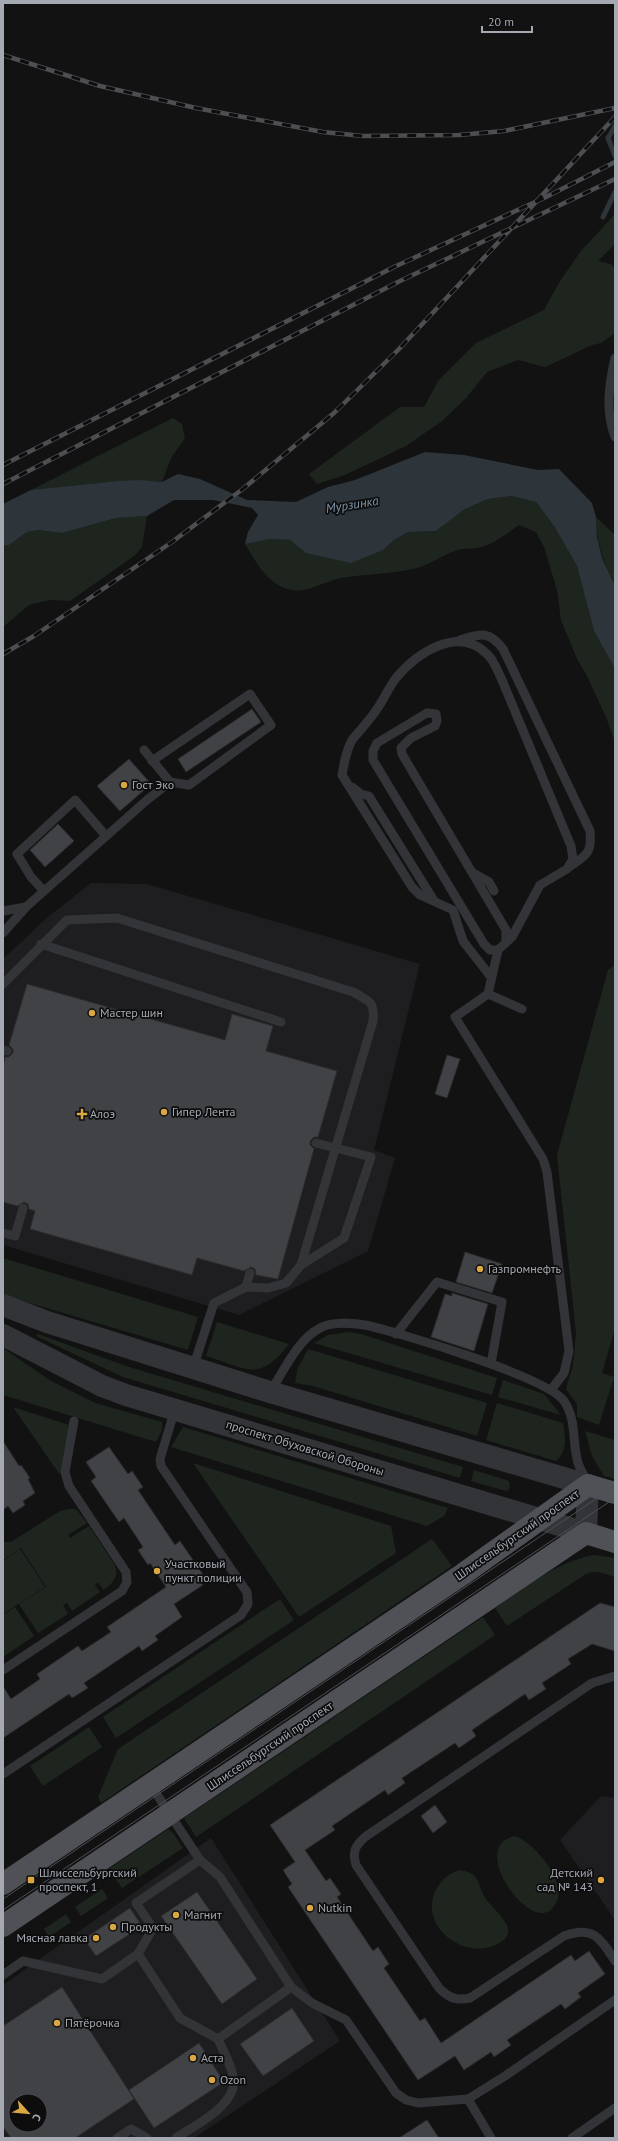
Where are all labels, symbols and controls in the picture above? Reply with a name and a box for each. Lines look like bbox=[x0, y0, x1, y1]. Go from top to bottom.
scale bar bbox=[482, 8, 532, 34]
text: 20 m bbox=[488, 14, 514, 29]
water label: Мурзинка bbox=[325, 492, 380, 517]
place label: Гост Эко bbox=[132, 777, 174, 792]
marker: Гост Эко bbox=[119, 780, 129, 790]
place label: Мастер шин bbox=[100, 1005, 163, 1020]
marker: Мастер шин bbox=[87, 1008, 97, 1018]
place label: Гипер Лента bbox=[172, 1104, 235, 1119]
place label: Алоэ bbox=[90, 1106, 115, 1121]
marker: Гипер Лента bbox=[159, 1107, 169, 1117]
marker: Алоэ bbox=[77, 1109, 87, 1119]
place label: Газпромнефть bbox=[488, 1261, 562, 1276]
marker: Газпромнефть bbox=[475, 1264, 485, 1274]
street label: проспект Обуховской Обороны bbox=[224, 1416, 386, 1479]
street label: Шлиссельбургский проспект bbox=[452, 1486, 582, 1583]
place label: Участковый пункт полиции bbox=[165, 1556, 242, 1585]
marker: Участковый пункт полиции bbox=[152, 1566, 162, 1576]
street label: Шлиссельбургский проспект bbox=[204, 1698, 336, 1793]
place label: Шлиссельбургский проспект, 1 bbox=[39, 1865, 137, 1894]
place label: Детский сад № 143 bbox=[537, 1865, 593, 1894]
marker: Шлиссельбургский проспект, 1 bbox=[26, 1875, 36, 1885]
marker: Детский сад № 143 bbox=[596, 1875, 606, 1885]
place label: Nutkin bbox=[318, 1900, 352, 1915]
marker: Nutkin bbox=[305, 1903, 315, 1913]
place label: Магнит bbox=[184, 1907, 222, 1922]
marker: Магнит bbox=[171, 1910, 181, 1920]
place label: Продукты bbox=[121, 1919, 172, 1934]
marker: Продукты bbox=[108, 1922, 118, 1932]
place label: Мясная лавка bbox=[16, 1930, 88, 1945]
marker: Мясная лавка bbox=[91, 1933, 101, 1943]
place label: Пятёрочка bbox=[65, 2015, 120, 2030]
marker: Пятёрочка bbox=[52, 2018, 62, 2028]
place label: Аста bbox=[201, 2050, 224, 2065]
marker: Аста bbox=[188, 2053, 198, 2063]
place label: Ozon bbox=[220, 2072, 246, 2087]
marker: Ozon bbox=[207, 2075, 217, 2085]
north arrow bbox=[8, 2093, 48, 2133]
text: С bbox=[29, 2112, 45, 2123]

